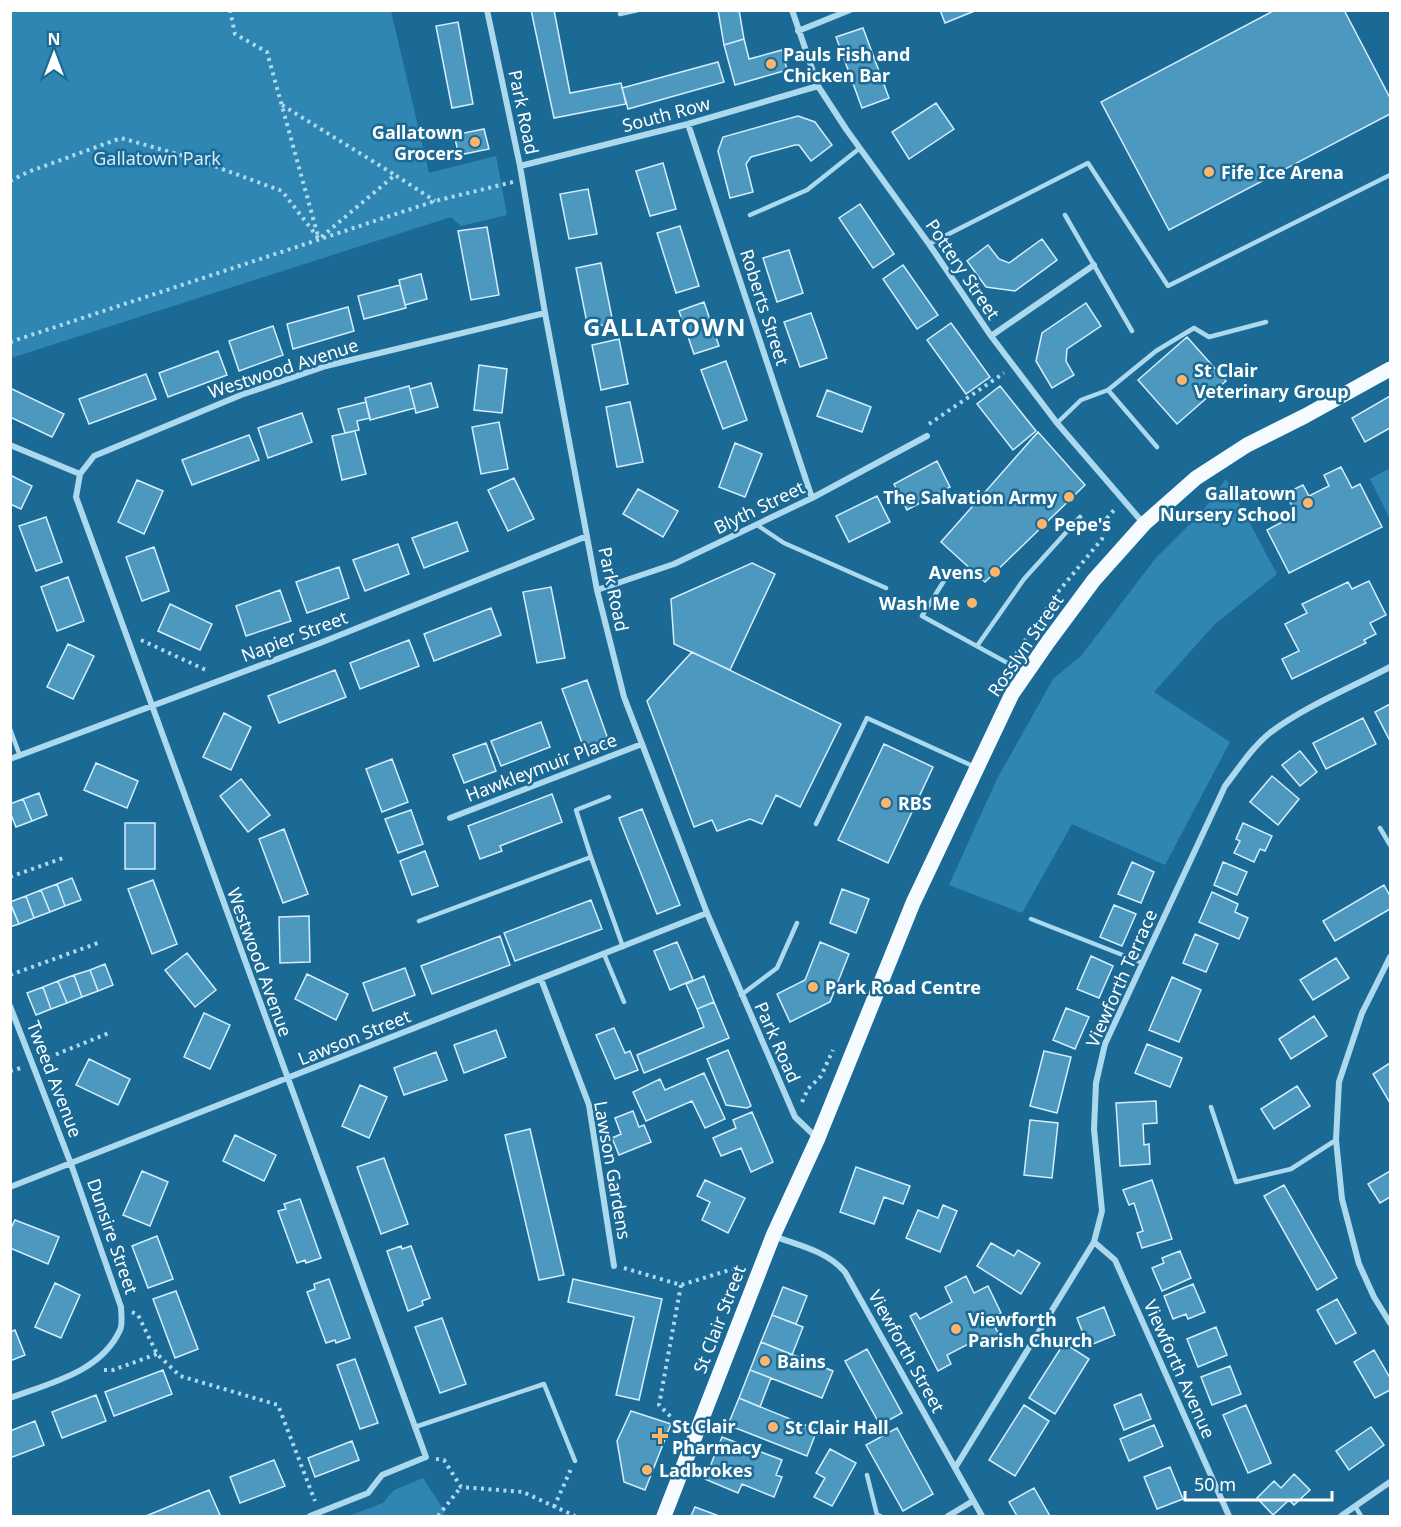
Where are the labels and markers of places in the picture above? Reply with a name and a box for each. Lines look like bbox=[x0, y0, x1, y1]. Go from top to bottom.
place label: Pauls Fish and Chicken Bar bbox=[783, 42, 910, 87]
marker: Pauls Fish and Chicken Bar bbox=[764, 57, 778, 71]
place label: Gallatown Grocers bbox=[372, 120, 463, 165]
marker: Gallatown Grocers bbox=[468, 135, 482, 149]
place label: Fife Ice Arena bbox=[1221, 160, 1344, 184]
marker: Fife Ice Arena bbox=[1202, 165, 1216, 179]
place label: St Clair Veterinary Group bbox=[1194, 358, 1349, 403]
marker: St Clair Veterinary Group bbox=[1175, 373, 1189, 387]
place label: Gallatown Nursery School bbox=[1160, 481, 1296, 526]
place label: The Salvation Army bbox=[883, 485, 1058, 509]
marker: The Salvation Army bbox=[1062, 490, 1076, 504]
marker: Gallatown Nursery School bbox=[1301, 496, 1315, 510]
place label: Pepe's bbox=[1054, 512, 1111, 536]
marker: Pepe's bbox=[1035, 517, 1049, 531]
place label: Avens bbox=[929, 560, 983, 584]
marker: Avens bbox=[988, 565, 1002, 579]
place label: Wash Me bbox=[879, 591, 960, 615]
marker: Wash Me bbox=[965, 596, 979, 610]
place label: RBS bbox=[898, 791, 932, 815]
marker: RBS bbox=[879, 796, 893, 810]
place label: Park Road Centre bbox=[825, 975, 981, 999]
marker: Park Road Centre bbox=[806, 980, 820, 994]
place label: Viewforth Parish Church bbox=[968, 1307, 1092, 1352]
marker: Viewforth Parish Church bbox=[949, 1322, 963, 1336]
place label: Bains bbox=[777, 1349, 826, 1373]
marker: Bains bbox=[758, 1354, 772, 1368]
place label: St Clair Pharmacy bbox=[672, 1414, 762, 1459]
place label: St Clair Hall bbox=[785, 1415, 889, 1439]
marker: St Clair Hall bbox=[766, 1420, 780, 1434]
marker: St Clair Pharmacy bbox=[653, 1429, 667, 1443]
place label: Ladbrokes bbox=[659, 1458, 752, 1482]
marker: Ladbrokes bbox=[640, 1463, 654, 1477]

